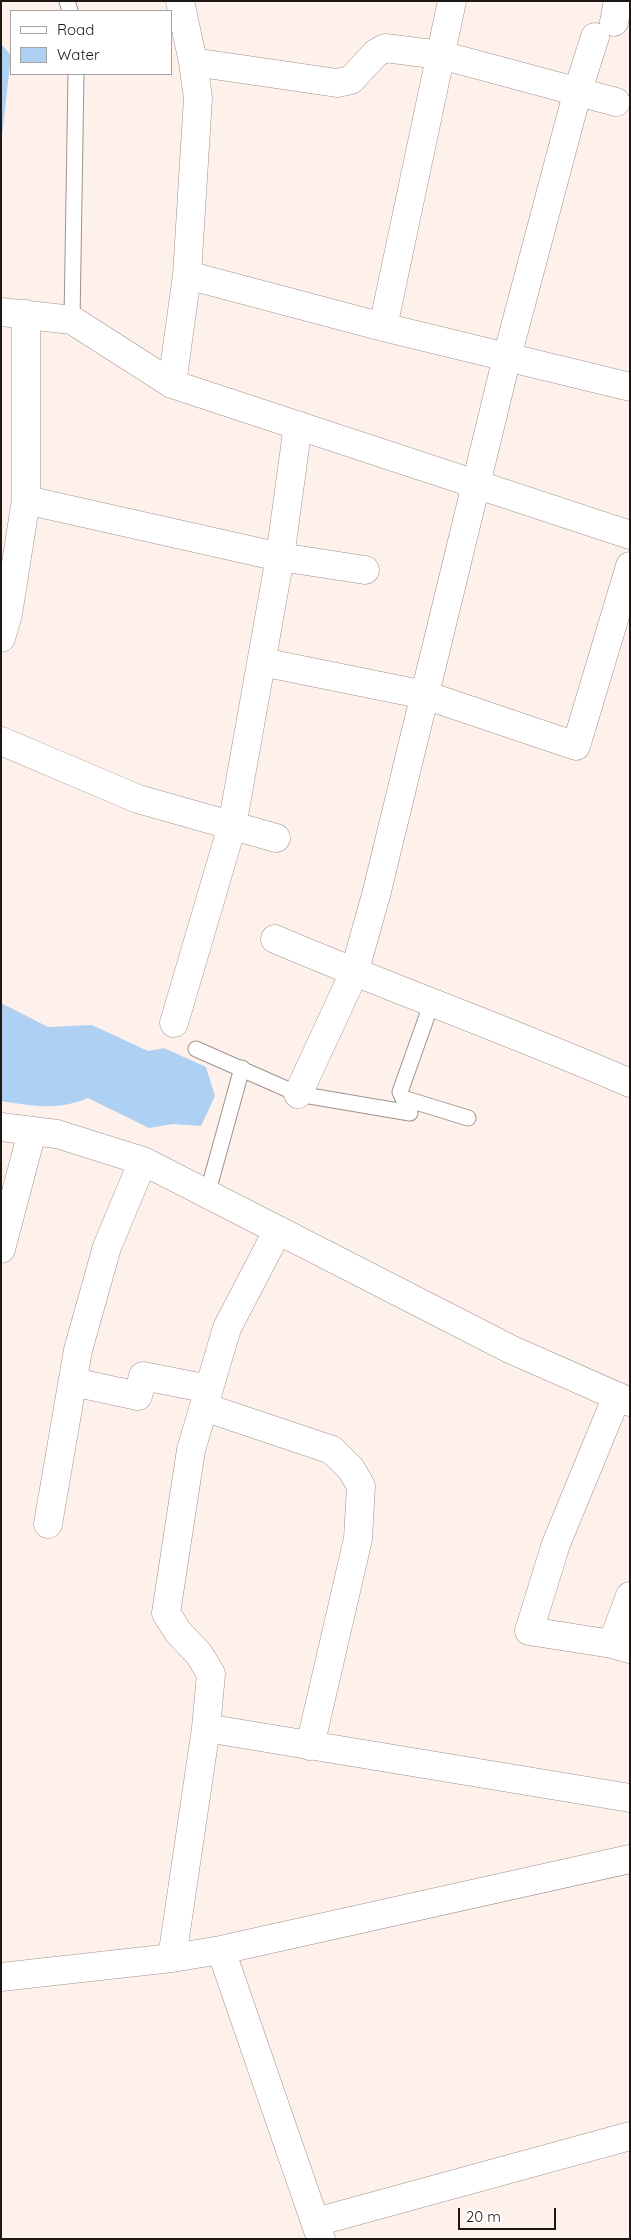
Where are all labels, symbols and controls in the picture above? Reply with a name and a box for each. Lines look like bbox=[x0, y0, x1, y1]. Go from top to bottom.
legend bbox=[10, 10, 172, 75]
text: Road bbox=[57, 20, 94, 39]
text: Water bbox=[57, 45, 100, 64]
scale bar bbox=[461, 2198, 558, 2230]
text: 20 m bbox=[466, 2207, 501, 2226]

